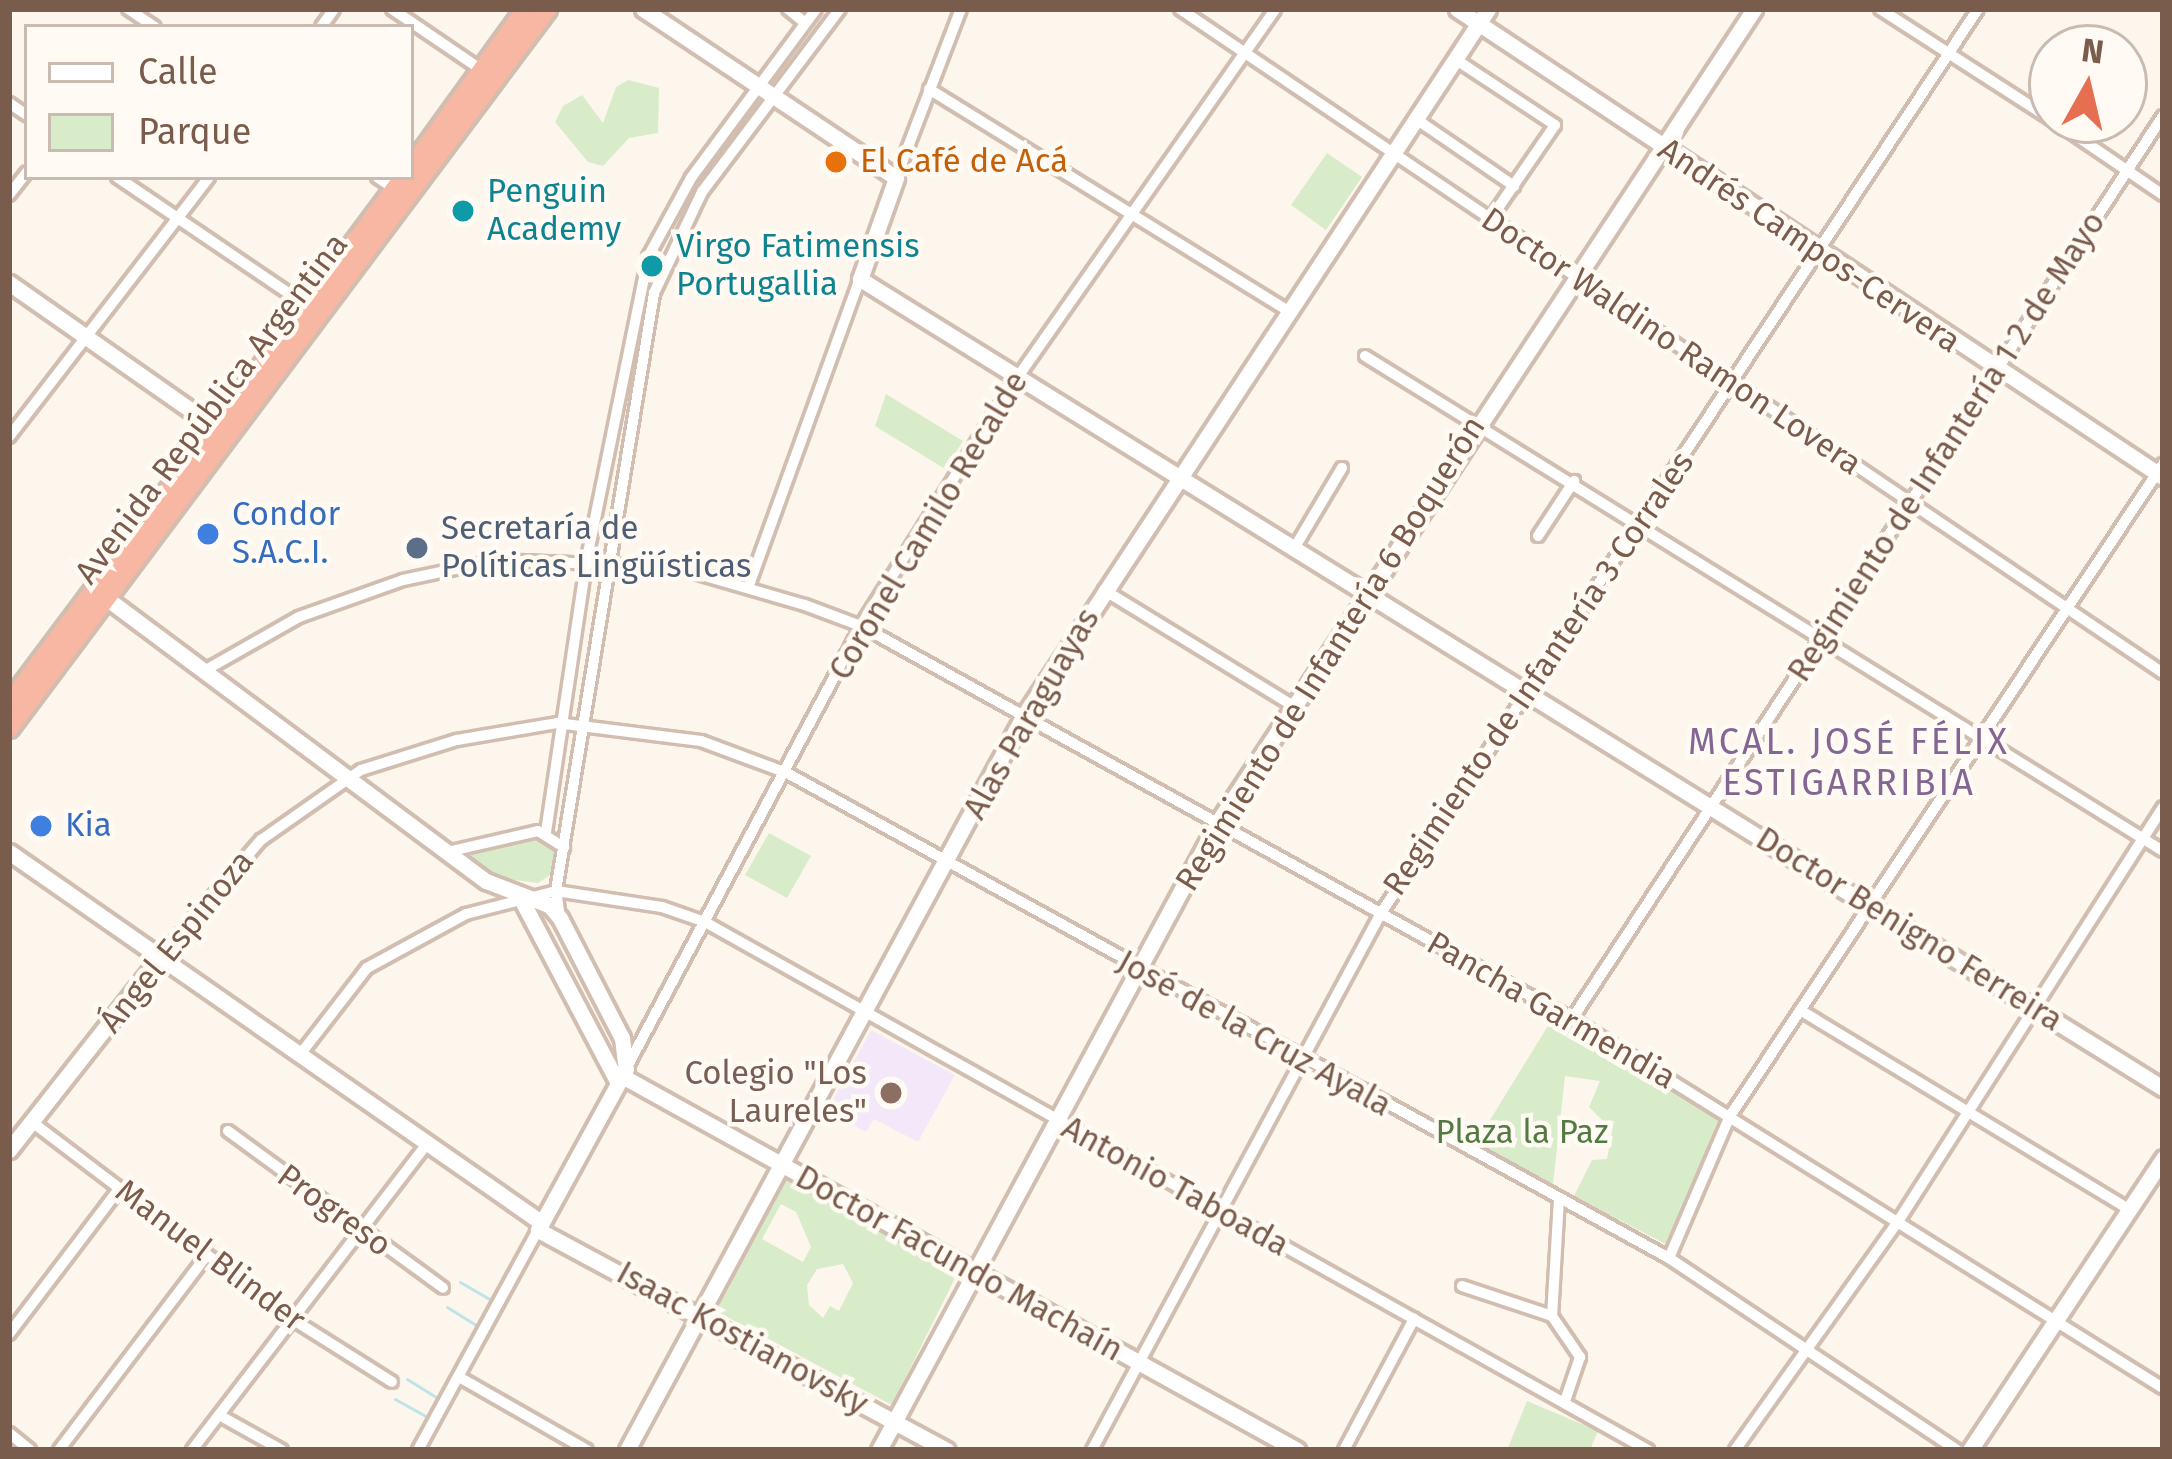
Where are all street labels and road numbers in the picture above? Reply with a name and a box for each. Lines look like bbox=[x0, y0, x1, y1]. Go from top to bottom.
street label: Andrés Campos-Cervera bbox=[1650, 130, 1968, 362]
street label: Doctor Waldino Ramon Lovera bbox=[1473, 200, 1869, 484]
street label: Regimiento de Infantería 1 2 de Mayo bbox=[1780, 204, 2114, 690]
street label: Avenida República Argentina bbox=[67, 226, 357, 592]
street label: Coronel Camilo Recalde bbox=[821, 365, 1037, 687]
street label: Regimiento de Infantería 6 Boquerón bbox=[1168, 409, 1494, 899]
street label: Regimiento de Infantería 3 Corrales bbox=[1375, 445, 1703, 903]
street label: Alas Paraguayas bbox=[956, 602, 1108, 826]
street label: Doctor Benigno Ferreira bbox=[1748, 819, 2070, 1041]
street label: Ángel Espinoza bbox=[91, 843, 263, 1041]
street label: Pancha Garmendia bbox=[1420, 924, 1682, 1098]
street label: José de la Cruz Ayala bbox=[1110, 942, 1398, 1126]
street label: Antonio Taboada bbox=[1055, 1108, 1295, 1266]
street label: Progreso bbox=[269, 1156, 399, 1266]
street label: Doctor Facundo Machaín bbox=[789, 1158, 1129, 1370]
street label: Manuel Blinder bbox=[107, 1172, 313, 1340]
street label: Isaac Kostianovsky bbox=[610, 1254, 874, 1424]

